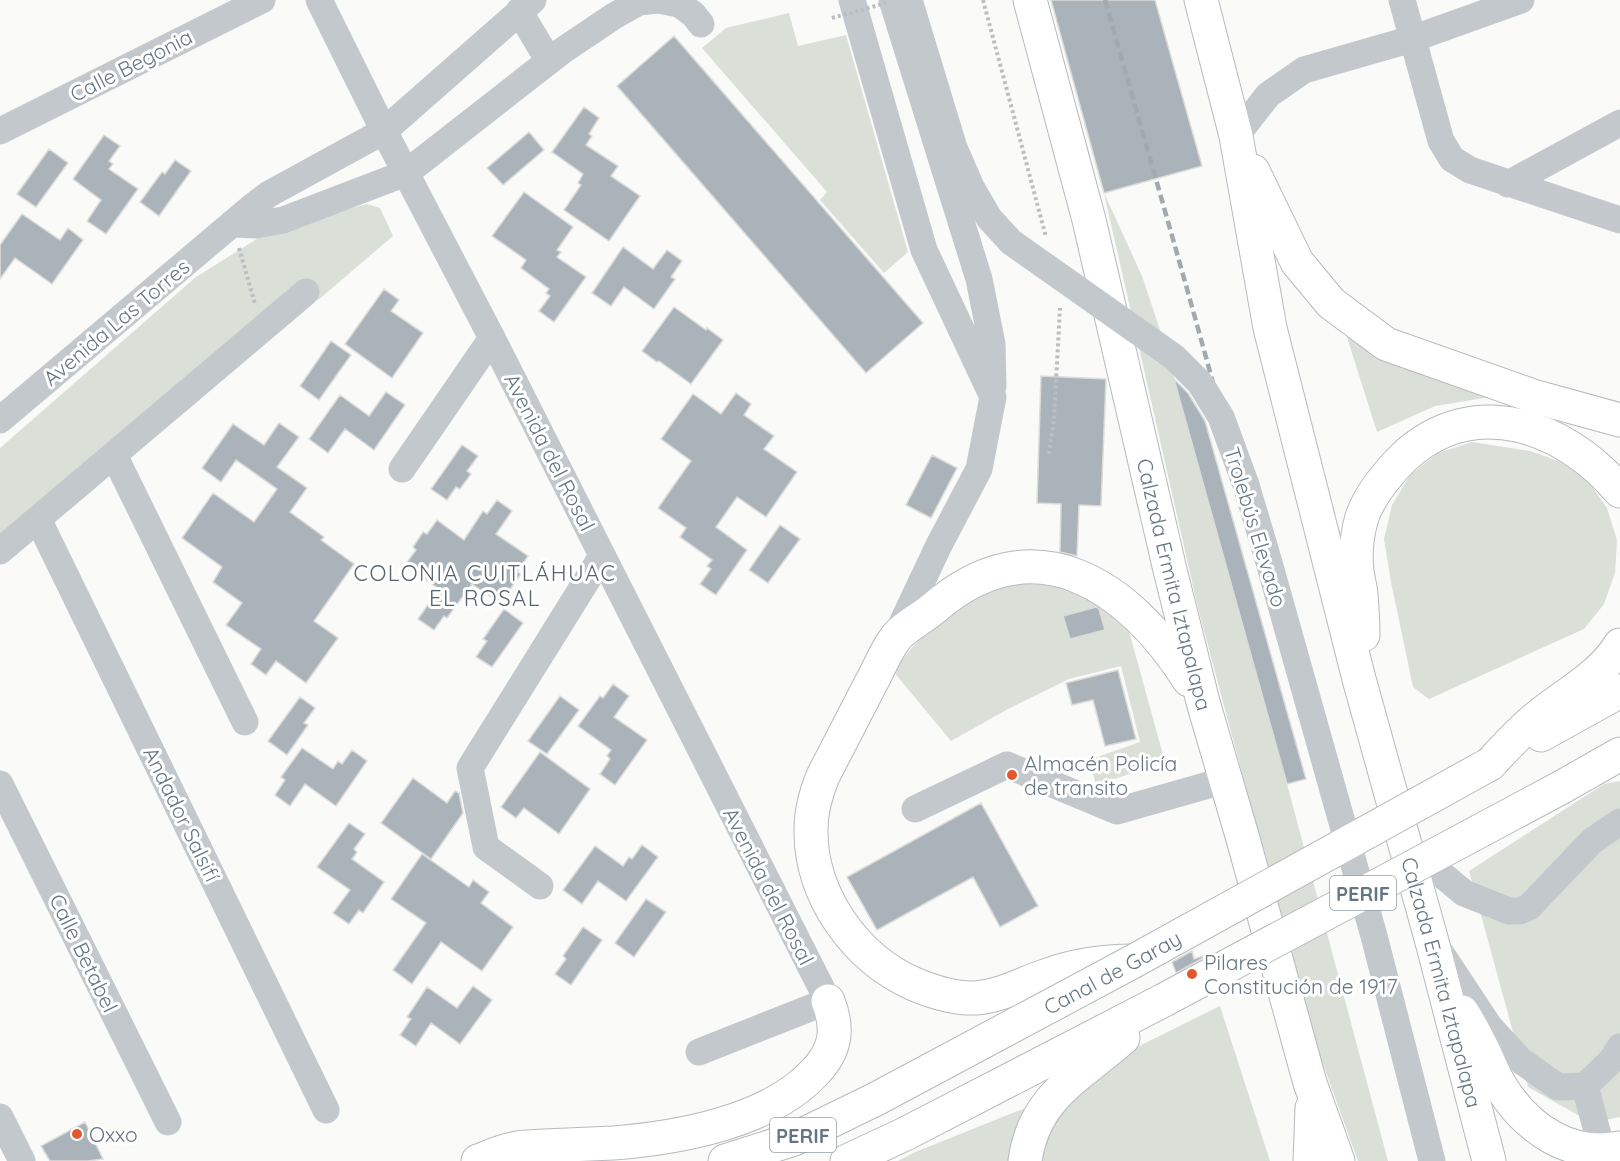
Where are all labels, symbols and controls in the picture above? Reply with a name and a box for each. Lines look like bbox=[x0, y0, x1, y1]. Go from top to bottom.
street label: Calle Begonia bbox=[66, 23, 196, 107]
street label: Avenida Las Torres bbox=[37, 253, 195, 391]
street label: Avenida del Rosal bbox=[499, 369, 601, 535]
street label: Trolebús Elevado bbox=[1219, 444, 1293, 610]
street label: Calzada Ermita Iztapalapa bbox=[1132, 456, 1218, 713]
district label: COLONIA CUITLÁHUAC EL ROSAL bbox=[354, 559, 616, 612]
street label: Andador Salsifí bbox=[138, 743, 226, 886]
place label: Almacén Policía de transito bbox=[1024, 750, 1177, 800]
marker: Almacén Policía de transito bbox=[1005, 768, 1019, 782]
street label: Avenida del Rosal bbox=[718, 803, 820, 969]
street label: Calzada Ermita Iztapalapa bbox=[1396, 854, 1488, 1110]
road number: PERIF bbox=[1330, 876, 1396, 910]
street label: Calle Betabel bbox=[44, 890, 124, 1016]
street label: Canal de Garay bbox=[1039, 925, 1185, 1020]
place label: Pilares Constitución de 1917 bbox=[1204, 949, 1398, 999]
marker: Pilares Constitución de 1917 bbox=[1185, 967, 1199, 981]
road number: PERIF bbox=[770, 1118, 836, 1152]
place label: Oxxo bbox=[89, 1121, 138, 1147]
marker: Oxxo bbox=[70, 1127, 84, 1141]

